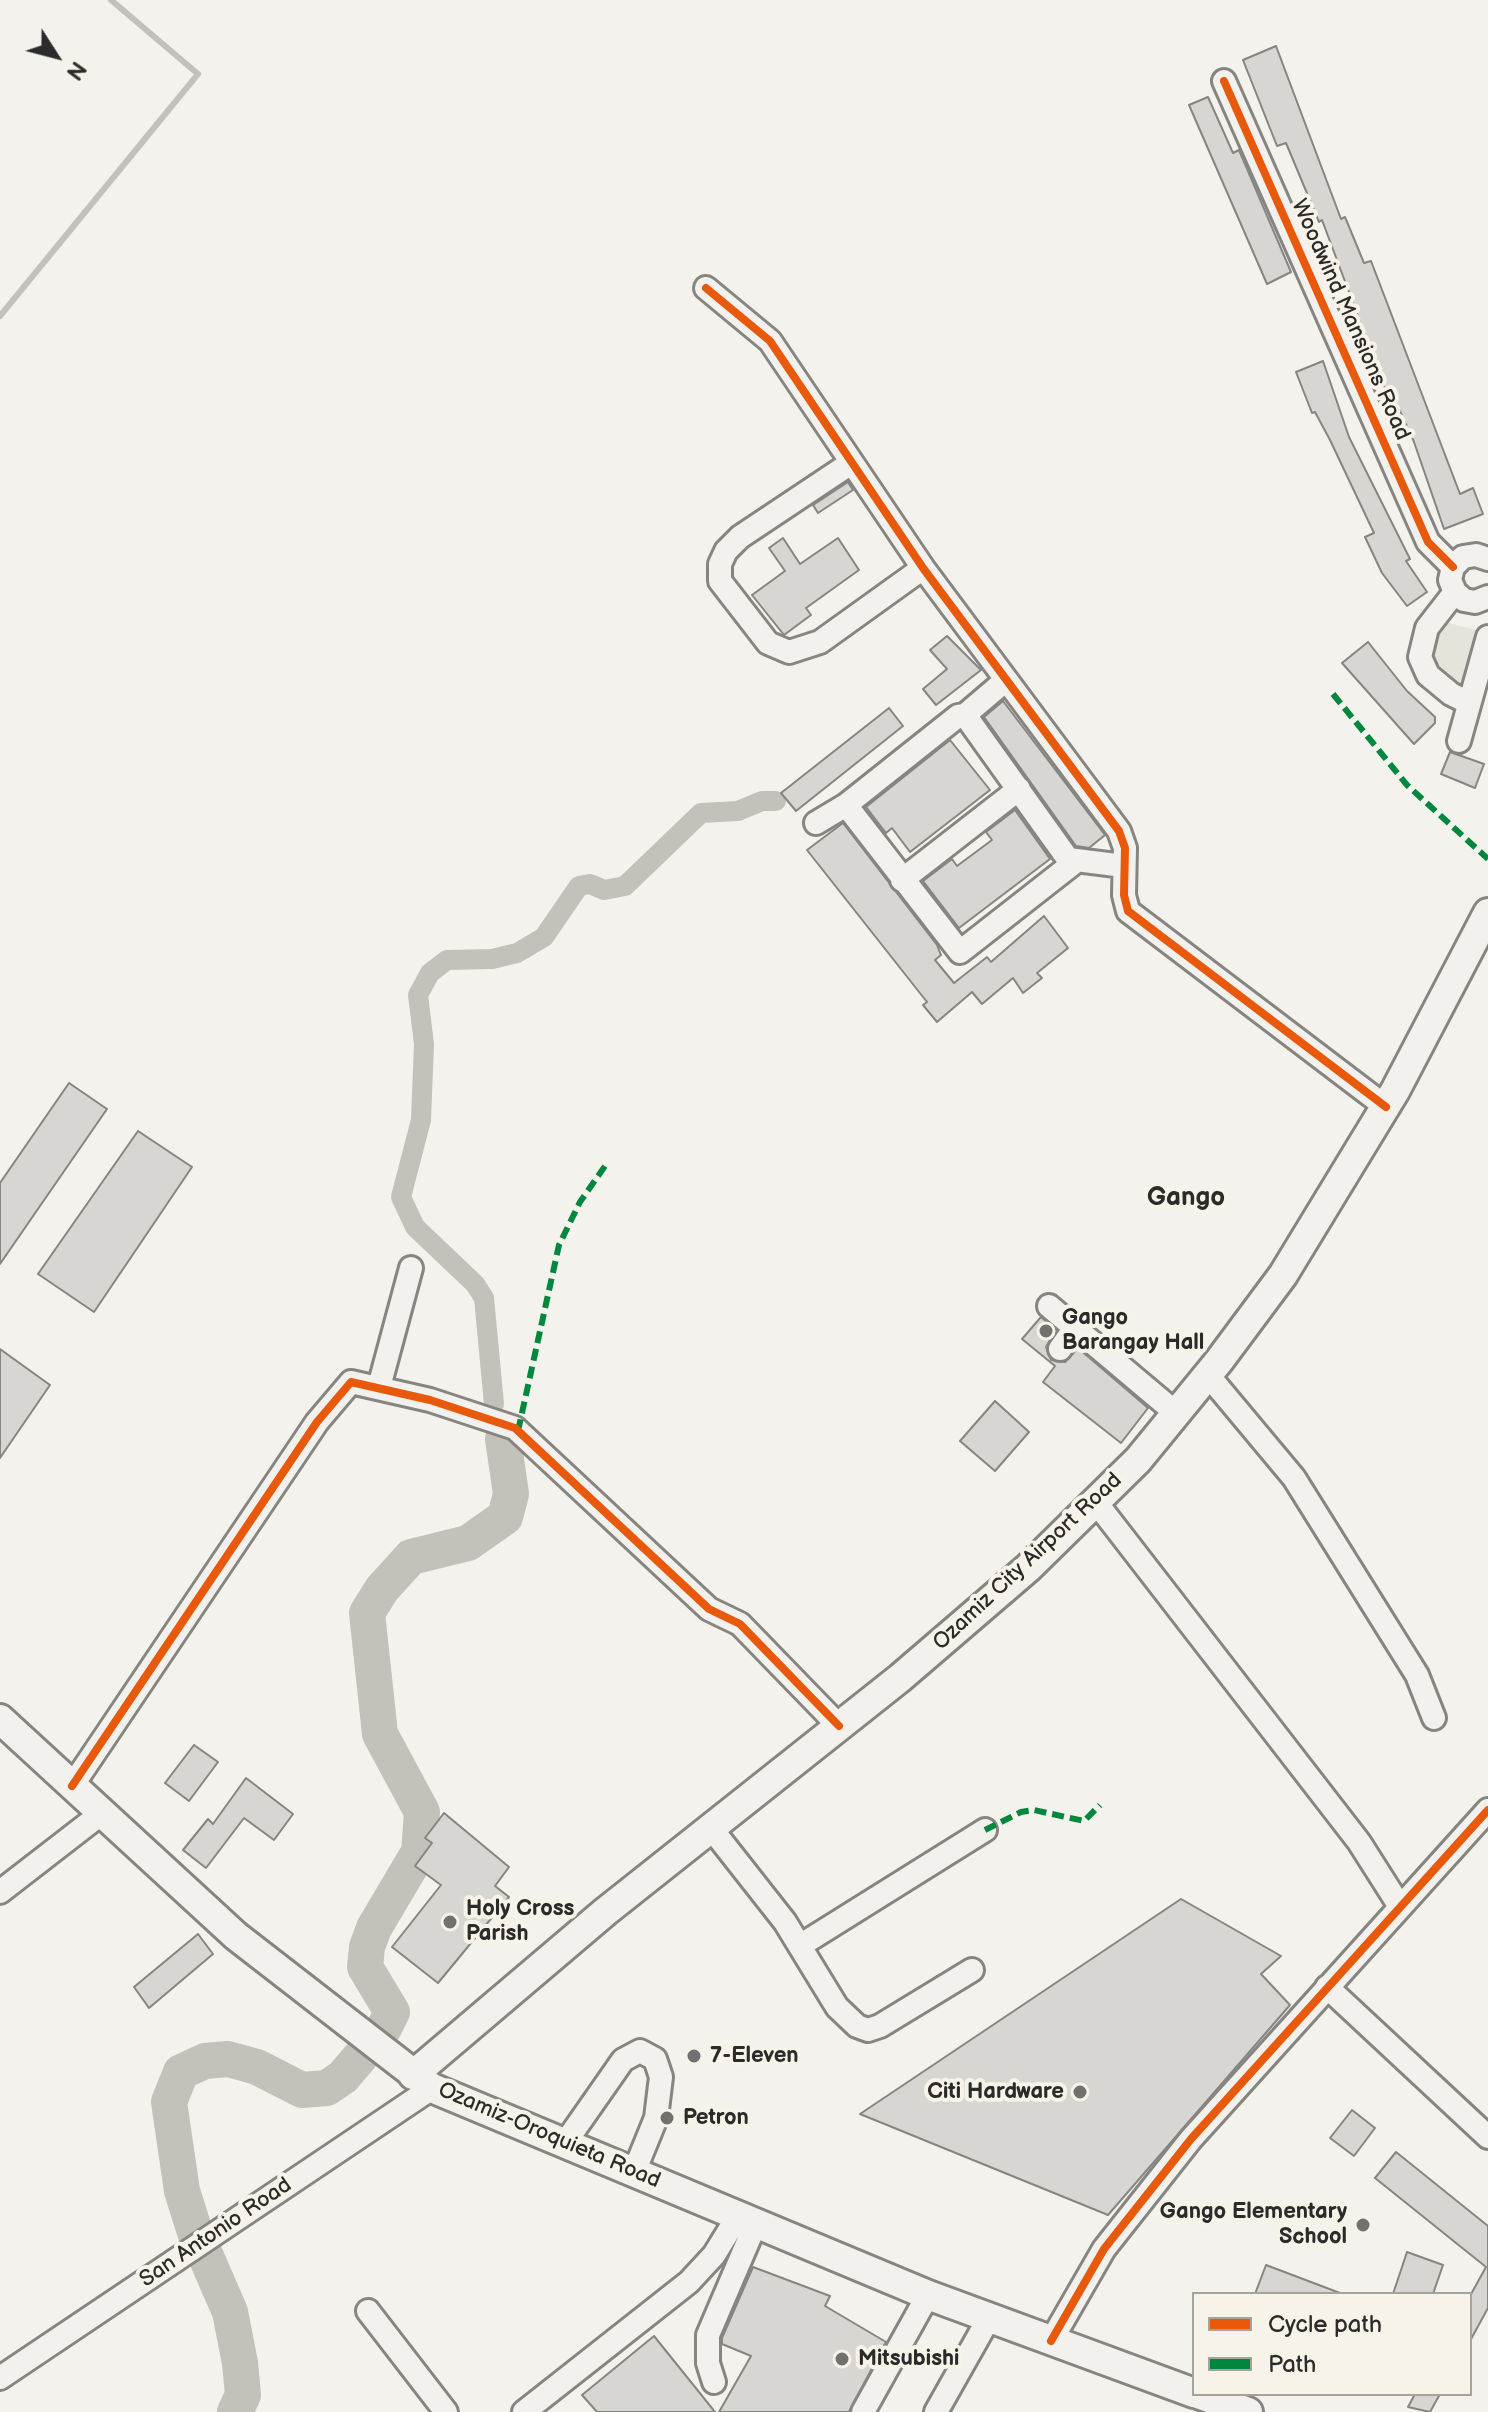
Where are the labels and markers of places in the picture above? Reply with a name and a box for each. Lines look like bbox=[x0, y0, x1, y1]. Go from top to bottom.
place label: Gango Barangay Hall bbox=[1062, 1305, 1204, 1356]
marker: Gango Barangay Hall bbox=[1037, 1322, 1055, 1340]
place label: Holy Cross Parish bbox=[466, 1896, 574, 1948]
marker: Holy Cross Parish bbox=[441, 1913, 459, 1931]
place label: 7-Eleven bbox=[710, 2043, 799, 2069]
marker: 7-Eleven bbox=[685, 2047, 703, 2065]
place label: Citi Hardware bbox=[927, 2079, 1064, 2105]
marker: Citi Hardware bbox=[1071, 2083, 1089, 2101]
place label: Petron bbox=[683, 2105, 749, 2131]
marker: Petron bbox=[658, 2109, 676, 2127]
place label: Gango Elementary School bbox=[1160, 2199, 1347, 2250]
marker: Gango Elementary School bbox=[1354, 2216, 1372, 2234]
place label: Mitsubishi bbox=[858, 2346, 959, 2372]
marker: Mitsubishi bbox=[833, 2350, 851, 2368]

